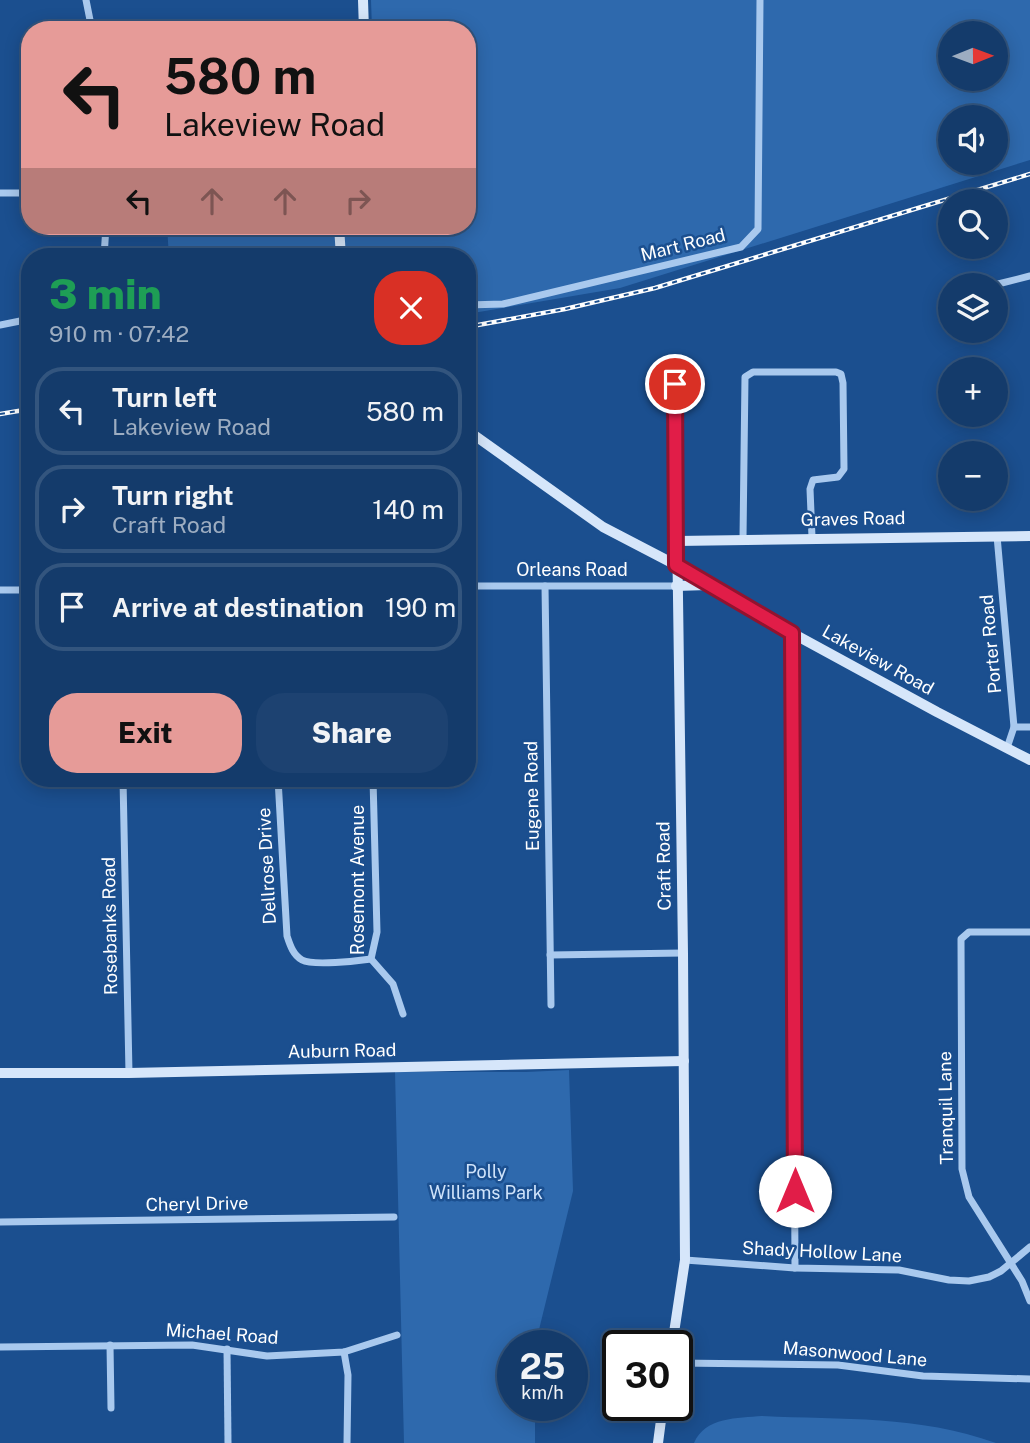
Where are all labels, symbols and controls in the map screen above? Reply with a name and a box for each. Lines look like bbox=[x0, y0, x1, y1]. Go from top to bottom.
north arrow bbox=[938, 21, 1008, 91]
map controls bbox=[938, 21, 1008, 511]
text: 580 m bbox=[164, 47, 316, 105]
icon: left bbox=[49, 49, 140, 140]
button: sound bbox=[938, 105, 1008, 175]
text: Lakeview Road bbox=[164, 106, 385, 143]
icon: left bbox=[120, 182, 158, 220]
icon: ahead bbox=[193, 182, 231, 220]
icon: ahead bbox=[266, 182, 304, 220]
icon: right bbox=[339, 182, 377, 220]
button: search bbox=[938, 189, 1008, 259]
street label: Mart Road bbox=[638, 224, 727, 265]
text: 3 min bbox=[49, 269, 162, 318]
button: close bbox=[374, 271, 448, 345]
button: layers bbox=[938, 273, 1008, 343]
text: 910 m · 07:42 bbox=[49, 320, 189, 347]
pin bbox=[645, 354, 705, 414]
button: + bbox=[938, 357, 1008, 427]
icon: arrive bbox=[656, 365, 694, 403]
text: Turn left bbox=[112, 382, 217, 413]
icon: left bbox=[53, 392, 91, 430]
text: 580 m bbox=[366, 396, 444, 427]
text: Lakeview Road bbox=[112, 413, 271, 440]
button: − bbox=[938, 441, 1008, 511]
text: Turn right bbox=[112, 480, 234, 511]
icon: right bbox=[53, 490, 91, 528]
text: 140 m bbox=[372, 494, 444, 525]
street label: Graves Road bbox=[800, 507, 905, 530]
text: Craft Road bbox=[112, 511, 226, 538]
street label: Orleans Road bbox=[516, 559, 628, 580]
icon: arrive bbox=[53, 588, 91, 626]
text: Arrive at destination bbox=[112, 592, 364, 623]
text: 190 m bbox=[385, 592, 456, 623]
street label: Porter Road bbox=[976, 594, 1005, 694]
street label: Lakeview Road bbox=[819, 620, 938, 699]
button: Exit bbox=[49, 693, 242, 773]
button: Share bbox=[256, 693, 448, 773]
street label: Eugene Road bbox=[520, 741, 543, 851]
street label: Rosemont Avenue bbox=[347, 805, 368, 955]
street label: Dellrose Drive bbox=[253, 807, 280, 925]
street label: Craft Road bbox=[652, 821, 675, 911]
street label: Rosebanks Road bbox=[98, 857, 121, 995]
street label: Auburn Road bbox=[287, 1039, 397, 1062]
street label: Tranquil Lane bbox=[934, 1051, 957, 1165]
position arrow bbox=[758, 1154, 832, 1228]
park label: Polly Williams Park bbox=[429, 1161, 543, 1203]
street label: Cheryl Drive bbox=[145, 1192, 249, 1215]
street label: Shady Hollow Lane bbox=[742, 1237, 903, 1266]
street label: Michael Road bbox=[165, 1319, 279, 1348]
speed limit sign: 30 bbox=[602, 1330, 693, 1421]
street label: Masonwood Lane bbox=[782, 1337, 928, 1370]
text: 25 bbox=[520, 1346, 565, 1387]
text: km/h bbox=[521, 1382, 564, 1403]

